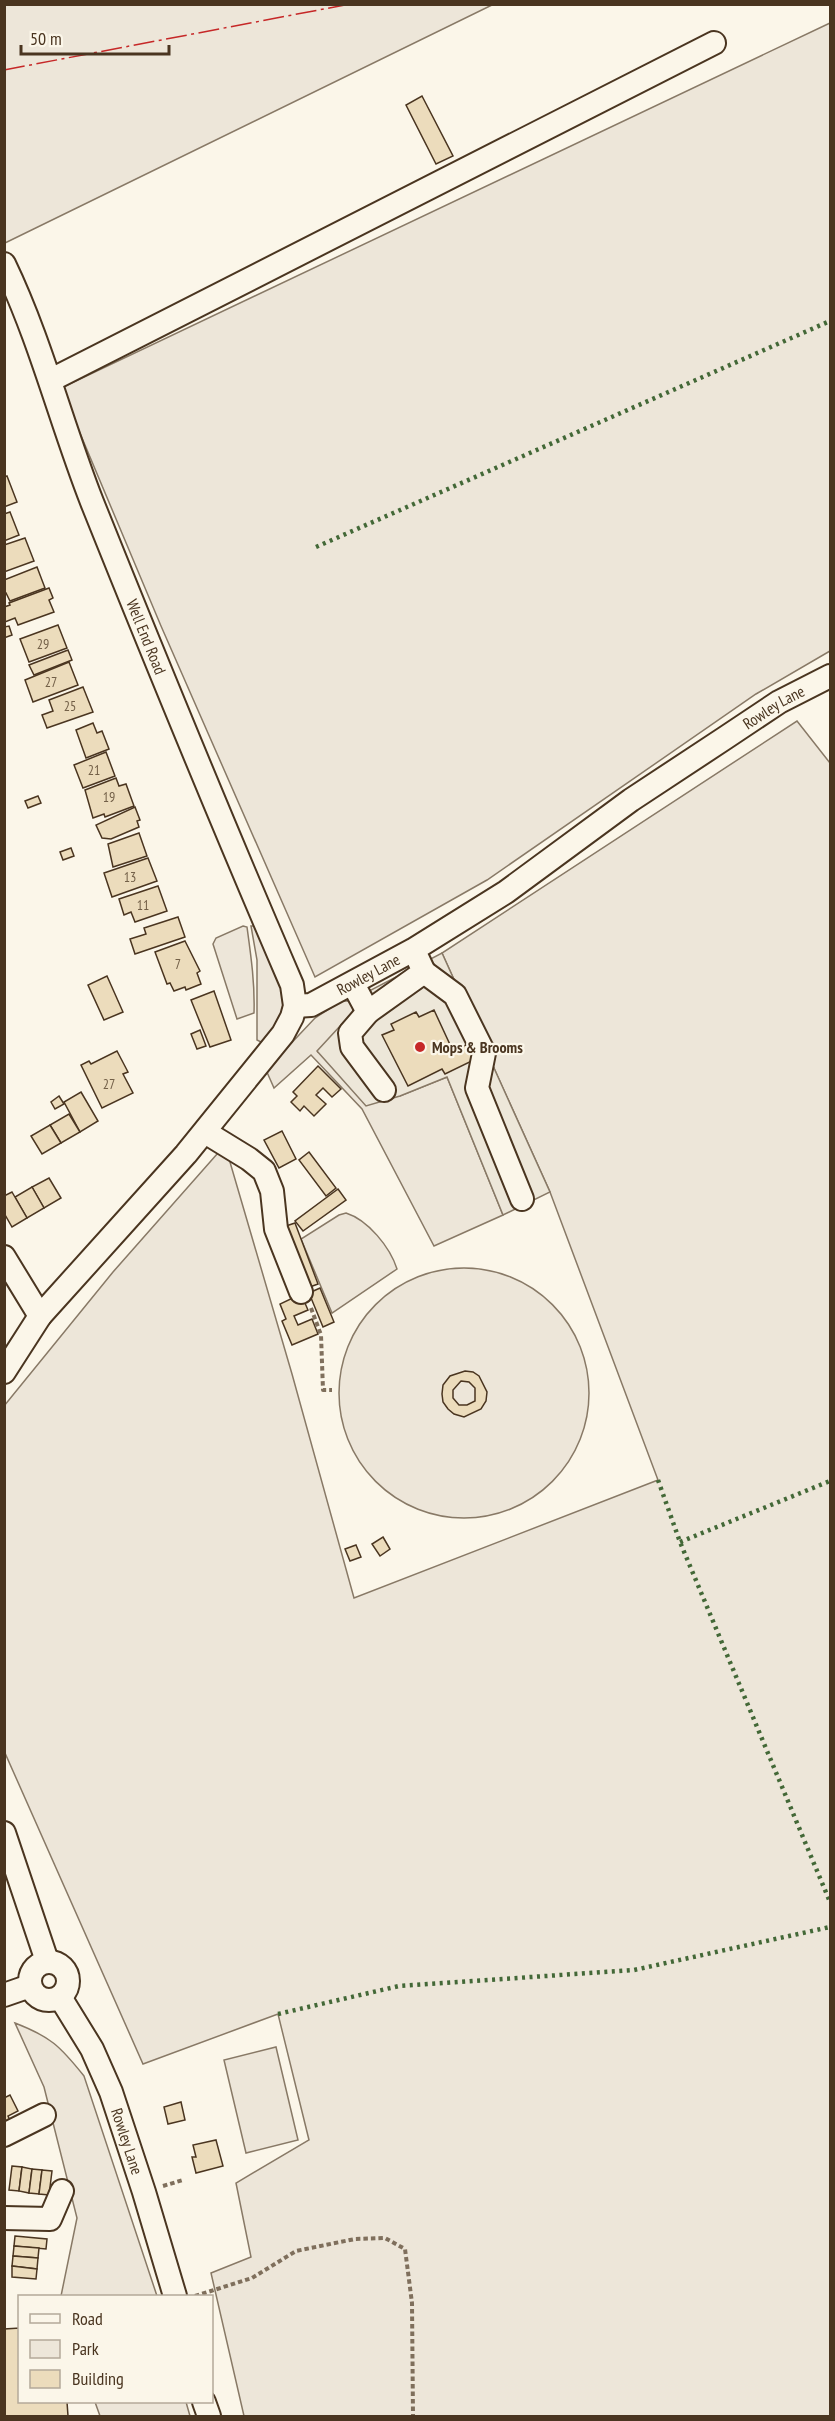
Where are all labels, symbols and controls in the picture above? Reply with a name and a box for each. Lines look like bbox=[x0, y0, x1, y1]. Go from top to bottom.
scale bar bbox=[21, 18, 170, 56]
text: 50 m bbox=[30, 27, 62, 50]
street label: Well End Road bbox=[122, 596, 171, 677]
house number: 29 bbox=[37, 635, 49, 653]
house number: 27 bbox=[45, 673, 57, 691]
street label: Rowley Lane bbox=[739, 681, 808, 733]
house number: 25 bbox=[64, 697, 76, 715]
house number: 21 bbox=[88, 761, 100, 779]
house number: 19 bbox=[103, 788, 115, 806]
house number: 13 bbox=[124, 868, 136, 886]
house number: 11 bbox=[137, 896, 149, 914]
street label: Rowley Lane bbox=[333, 949, 403, 999]
house number: 7 bbox=[175, 955, 181, 973]
place label: Mops & Brooms bbox=[432, 1037, 523, 1057]
marker: Mops & Brooms bbox=[413, 1040, 427, 1054]
house number: 27 bbox=[103, 1075, 115, 1093]
street label: Rowley Lane bbox=[107, 2106, 148, 2177]
legend bbox=[18, 2295, 213, 2403]
text: Road bbox=[72, 2307, 103, 2330]
text: Park bbox=[72, 2337, 99, 2360]
text: Building bbox=[72, 2367, 124, 2390]

